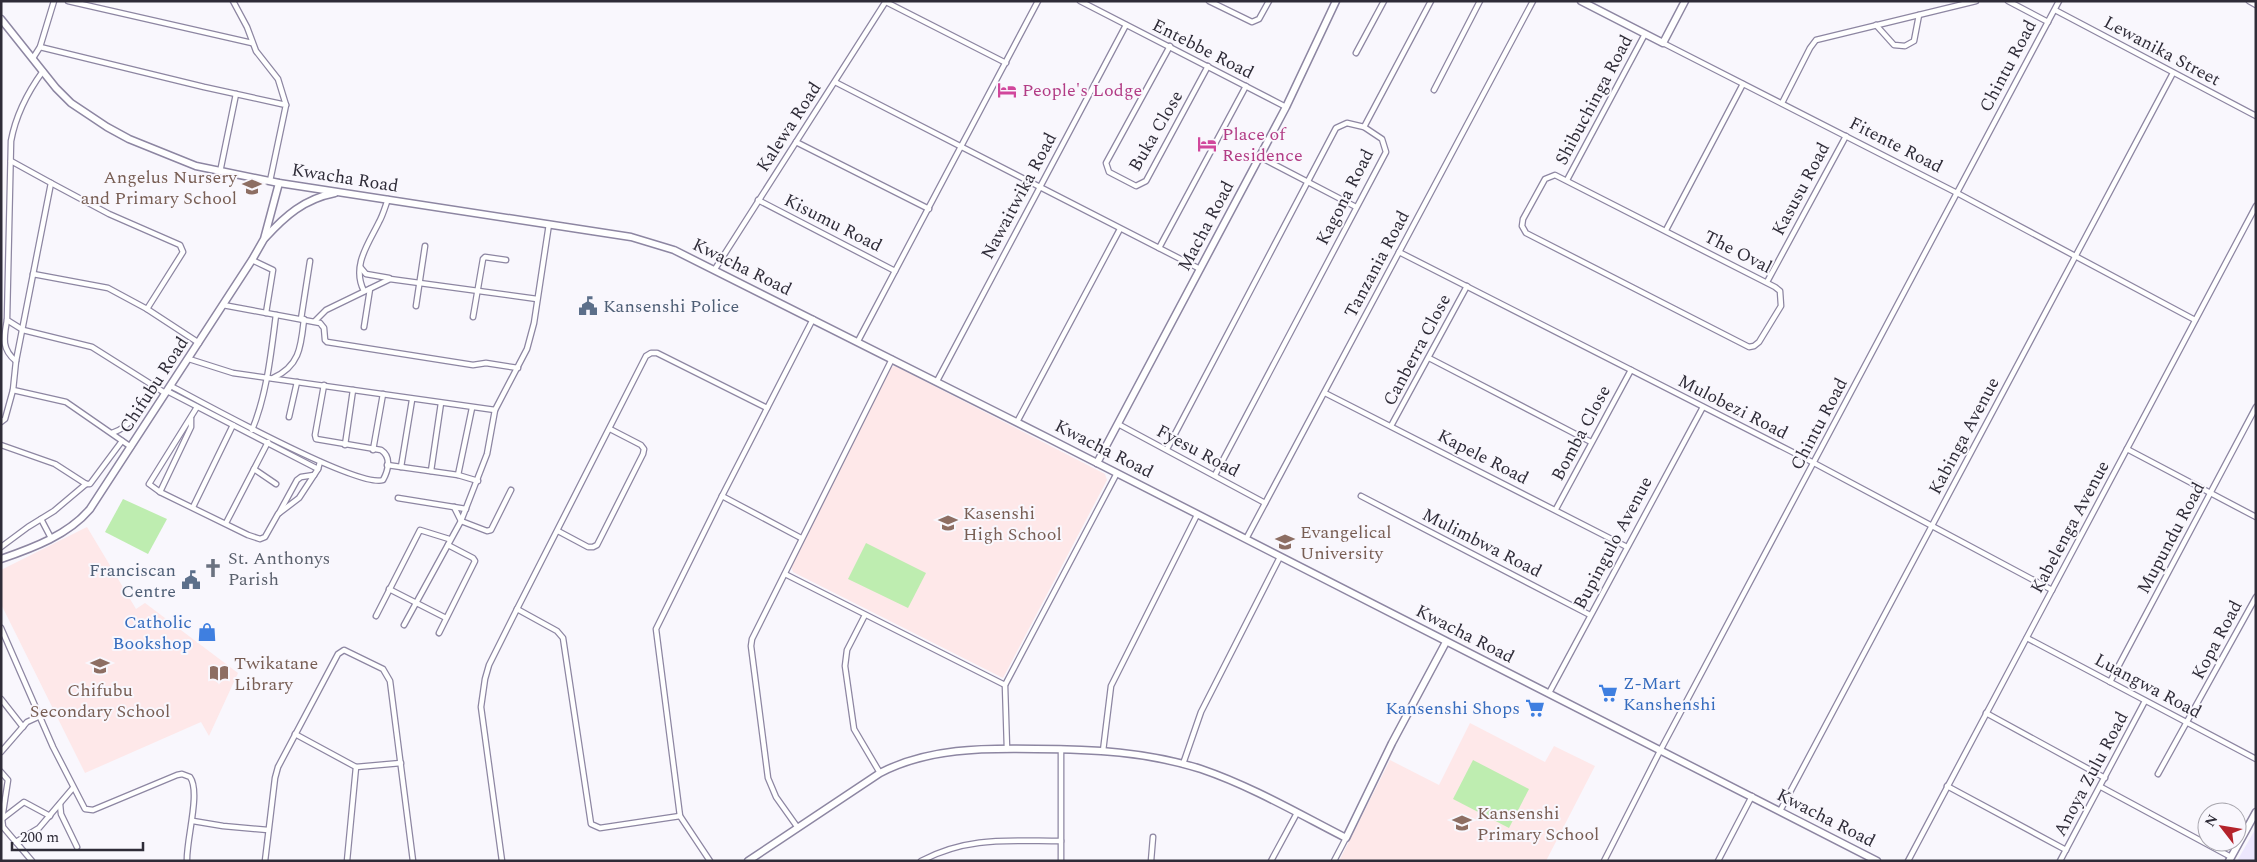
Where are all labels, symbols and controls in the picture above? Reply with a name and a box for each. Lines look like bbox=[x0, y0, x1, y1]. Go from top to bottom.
street label: Lewanika Street bbox=[2099, 9, 2225, 93]
street label: Entebbe Road bbox=[1147, 12, 1259, 86]
street label: Chintu Road bbox=[1972, 15, 2044, 117]
street label: Shibuchinga Road bbox=[1548, 30, 1640, 170]
street label: Kalewa Road bbox=[750, 77, 828, 177]
place label: People's Lodge bbox=[1022, 77, 1142, 104]
hotel icon: People's Lodge bbox=[996, 79, 1018, 101]
street label: Buka Close bbox=[1122, 85, 1190, 177]
street label: Fitente Road bbox=[1844, 110, 1948, 180]
place label: Place of Residence bbox=[1222, 121, 1303, 169]
street label: Nawaitwika Road bbox=[974, 128, 1064, 264]
hotel icon: Place of Residence bbox=[1196, 133, 1218, 155]
street label: Kasusu Road bbox=[1765, 138, 1837, 240]
street label: Kagona Road bbox=[1309, 144, 1381, 250]
street label: Kwacha Road bbox=[290, 156, 400, 200]
place label: Angelus Nursery and Primary School bbox=[81, 164, 238, 212]
school or university icon: Angelus Nursery and Primary School bbox=[241, 176, 263, 198]
street label: Macha Road bbox=[1171, 176, 1241, 276]
street label: Kisumu Road bbox=[779, 187, 887, 259]
street label: Tanzania Road bbox=[1337, 206, 1417, 322]
street label: The Oval bbox=[1699, 223, 1777, 281]
street label: Kwacha Road bbox=[688, 231, 796, 303]
street label: Canberra Close bbox=[1376, 289, 1458, 411]
place label: Kansenshi Police bbox=[603, 293, 739, 320]
public building icon: Kansenshi Police bbox=[577, 295, 599, 317]
street label: Chifubu Road bbox=[113, 331, 195, 439]
street label: Mulobezi Road bbox=[1673, 368, 1793, 446]
street label: Kabinga Avenue bbox=[1922, 372, 2006, 500]
street label: Chintu Road bbox=[1783, 373, 1855, 475]
street label: Bomba Close bbox=[1544, 380, 1618, 486]
street label: Kwacha Road bbox=[1050, 412, 1158, 486]
street label: Fyesu Road bbox=[1151, 418, 1245, 484]
street label: Kapele Road bbox=[1433, 422, 1533, 492]
street label: Kabelenga Avenue bbox=[2024, 456, 2116, 598]
street label: Bupingulo Avenue bbox=[1567, 472, 1659, 614]
street label: Mupundu Road bbox=[2130, 477, 2212, 599]
place label: Kasenshi High School bbox=[963, 500, 1062, 548]
street label: Mulimbwa Road bbox=[1417, 501, 1547, 585]
school or university icon: Kasenshi High School bbox=[937, 512, 959, 534]
place label: Evangelical University bbox=[1300, 519, 1391, 567]
school or university icon: Evangelical University bbox=[1274, 531, 1296, 553]
place label: St. Anthonys Parish bbox=[228, 545, 330, 593]
place label: Franciscan Centre bbox=[89, 557, 176, 605]
church icon: St. Anthonys Parish bbox=[202, 557, 224, 579]
public building icon: Franciscan Centre bbox=[180, 569, 202, 591]
street label: Kopa Road bbox=[2185, 595, 2249, 685]
street label: Kwacha Road bbox=[1411, 597, 1519, 671]
place label: Catholic Bookshop bbox=[113, 609, 192, 657]
shop icon: Catholic Bookshop bbox=[196, 621, 218, 643]
street label: Luangwa Road bbox=[2090, 646, 2206, 726]
place label: Twikatane Library bbox=[234, 650, 318, 698]
school or university icon: Chifubu Secondary School bbox=[89, 655, 111, 677]
library icon: Twikatane Library bbox=[208, 662, 230, 684]
place label: Z-Mart Kanshenshi bbox=[1623, 670, 1716, 718]
place label: Chifubu Secondary School bbox=[30, 677, 170, 725]
supermarket icon: Z-Mart Kanshenshi bbox=[1597, 682, 1619, 704]
place label: Kansenshi Shops bbox=[1385, 695, 1520, 722]
supermarket icon: Kansenshi Shops bbox=[1524, 697, 1546, 719]
street label: Anoya Zulu Road bbox=[2047, 707, 2135, 841]
street label: Kwacha Road bbox=[1772, 781, 1880, 855]
place label: Kansenshi Primary School bbox=[1477, 800, 1599, 848]
north arrow bbox=[2197, 802, 2247, 852]
text: N bbox=[2199, 810, 2223, 831]
school or university icon: Kansenshi Primary School bbox=[1451, 812, 1473, 834]
scale bar bbox=[12, 820, 144, 852]
text: 200 m bbox=[20, 826, 59, 849]

